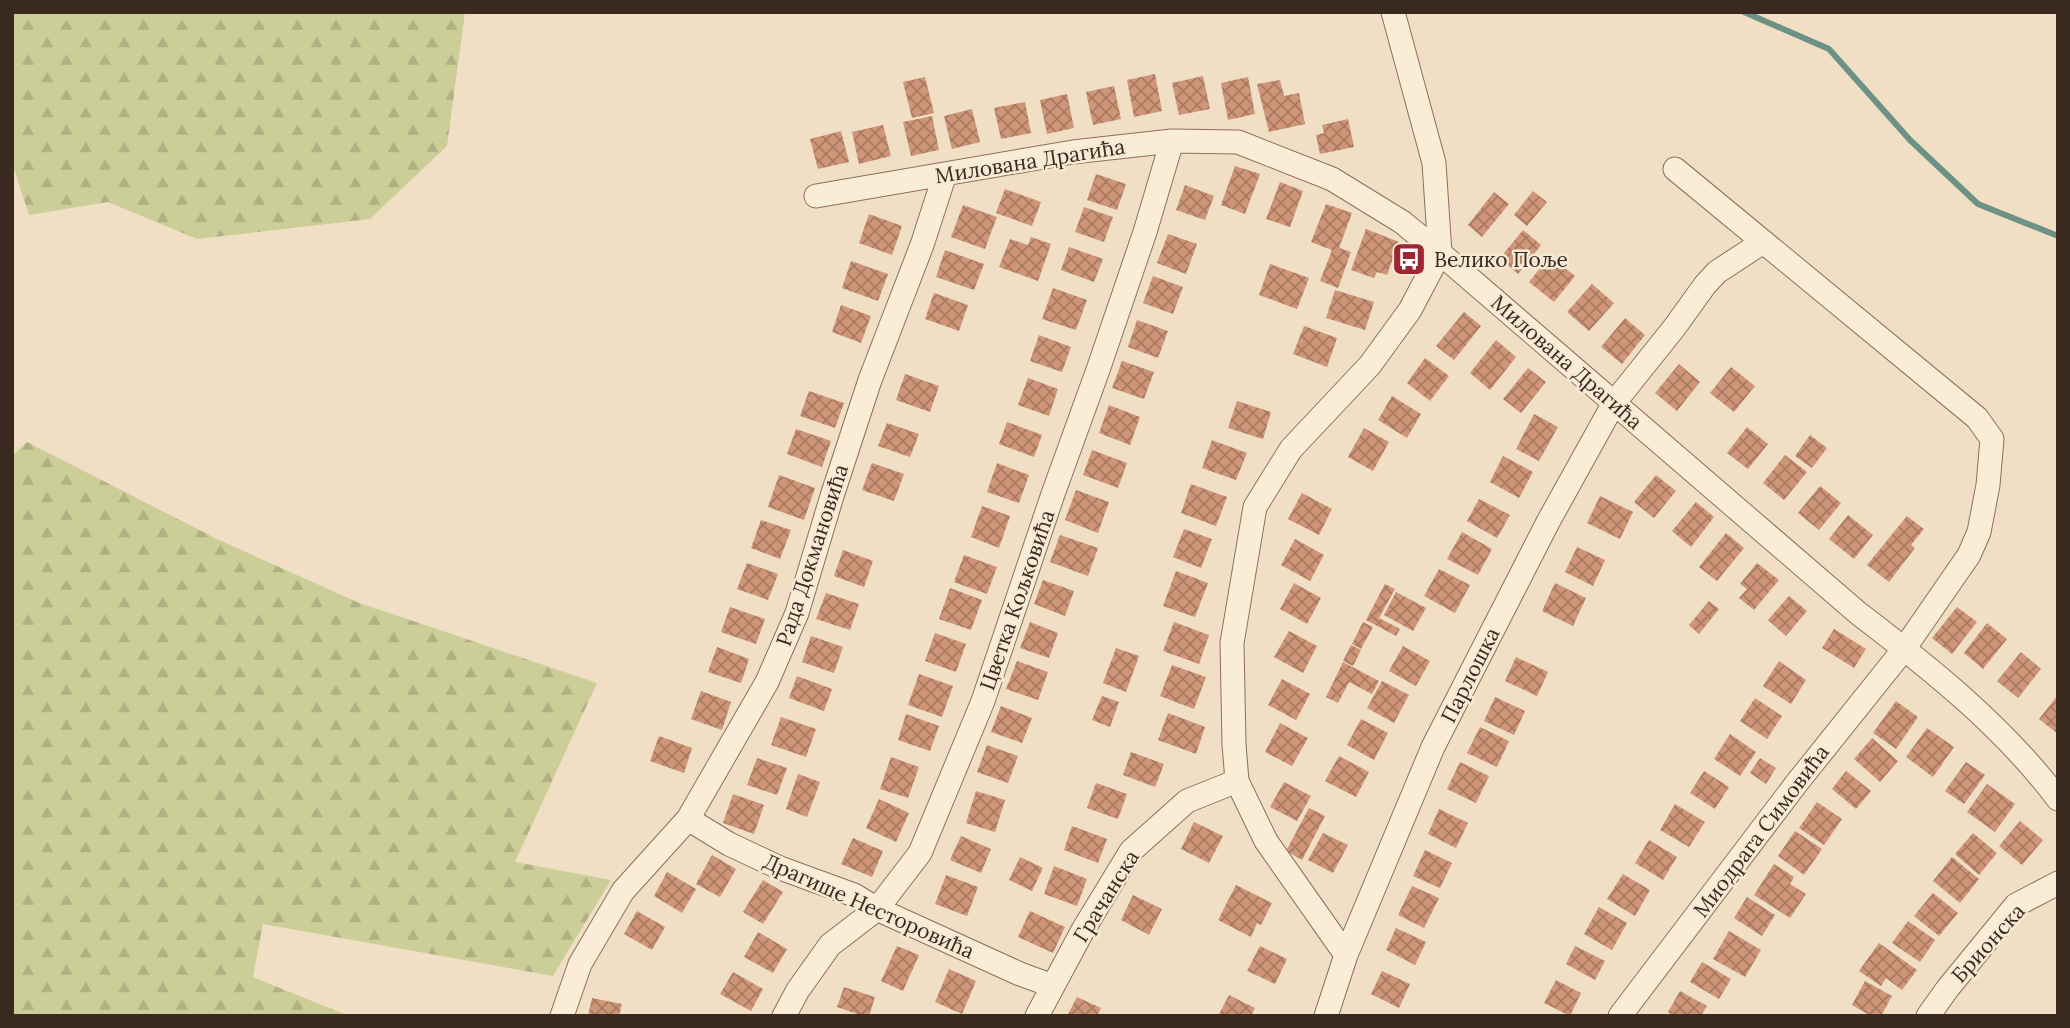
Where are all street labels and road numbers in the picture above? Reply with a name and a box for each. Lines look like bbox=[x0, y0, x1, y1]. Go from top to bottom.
street label: Милована Драгића bbox=[933, 133, 1127, 189]
street label: Милована Драгића bbox=[1486, 289, 1648, 435]
street label: Рада Докмановића bbox=[770, 461, 854, 649]
street label: Цветка Кољковића bbox=[973, 506, 1061, 694]
street label: Парлошка bbox=[1434, 623, 1506, 727]
street label: Миодрага Симовића bbox=[1687, 739, 1835, 923]
street label: Грачанска bbox=[1067, 845, 1145, 947]
street label: Драгише Несторовића bbox=[759, 847, 979, 965]
street label: Брионска bbox=[1945, 898, 2031, 988]

